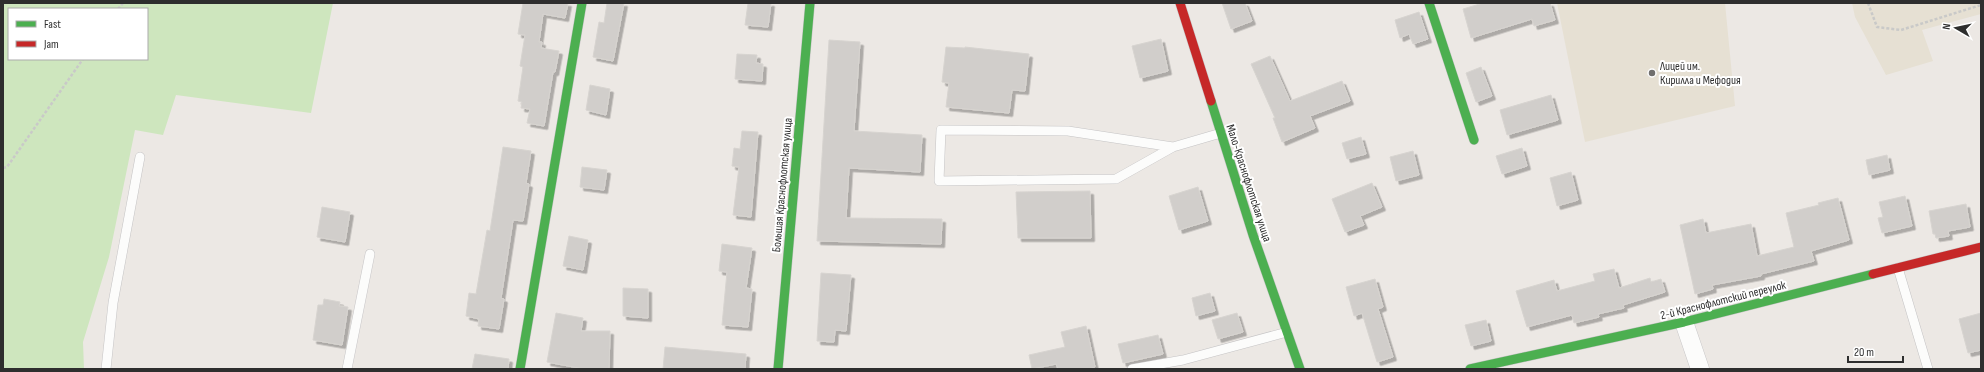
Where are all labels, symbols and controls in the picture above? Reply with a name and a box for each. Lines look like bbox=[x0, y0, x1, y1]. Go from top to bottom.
legend bbox=[8, 8, 148, 60]
north arrow bbox=[1936, 8, 1976, 48]
text: Fast bbox=[44, 17, 61, 32]
text: N bbox=[1940, 22, 1954, 30]
text: Jam bbox=[43, 37, 59, 52]
place label: Лицей им. Кирилла и Мефодия bbox=[1659, 59, 1741, 88]
marker: Лицей им. Кирилла и Мефодия bbox=[1647, 68, 1657, 78]
street label: Большая Краснофлотская улица bbox=[769, 117, 796, 253]
street label: Мало-Краснофлотская улица bbox=[1222, 123, 1275, 244]
street label: 2-й Краснофлотский переулок bbox=[1659, 278, 1788, 323]
scale bar bbox=[1848, 338, 1903, 364]
text: 20 m bbox=[1854, 345, 1874, 360]

